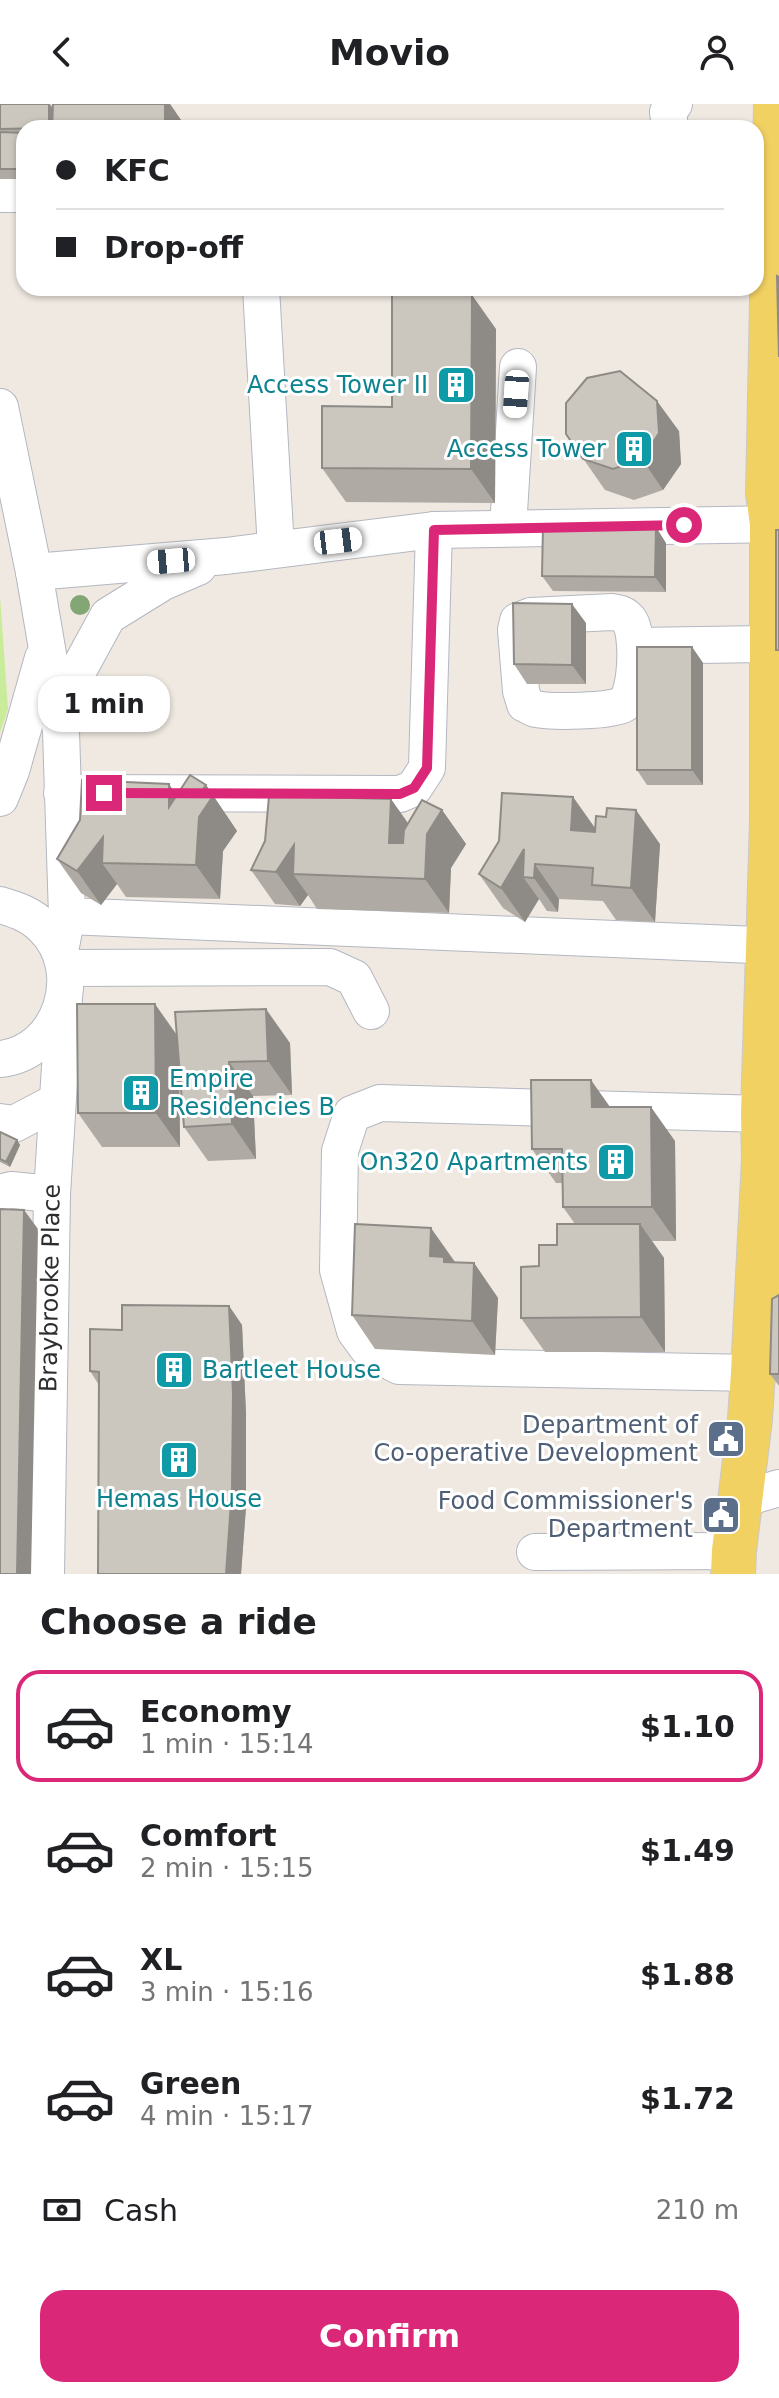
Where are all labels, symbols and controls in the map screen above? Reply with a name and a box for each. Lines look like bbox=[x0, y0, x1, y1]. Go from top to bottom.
icon: back bbox=[40, 30, 84, 74]
icon: person bbox=[695, 30, 739, 74]
text: Movio bbox=[329, 32, 450, 73]
text: KFC bbox=[104, 153, 170, 188]
text: Drop-off bbox=[104, 230, 243, 265]
building icon: Access Tower II bbox=[435, 364, 477, 406]
car bbox=[502, 369, 530, 419]
place label: Access Tower II bbox=[247, 371, 428, 399]
building icon: Access Tower bbox=[613, 428, 655, 470]
place label: Access Tower bbox=[447, 435, 606, 463]
route start bbox=[666, 507, 702, 543]
car bbox=[313, 526, 363, 556]
car bbox=[146, 547, 196, 575]
callout: 1 min bbox=[38, 677, 170, 733]
text: 1 min bbox=[63, 689, 145, 719]
route end bbox=[86, 775, 122, 811]
place label: Empire Residencies B bbox=[169, 1065, 335, 1121]
building icon: Empire Residencies B bbox=[120, 1072, 162, 1114]
building icon: On320 Apartments bbox=[595, 1141, 637, 1183]
place label: On320 Apartments bbox=[360, 1148, 588, 1176]
street label: Braybrooke Place bbox=[34, 1184, 66, 1392]
building icon: Bartleet House bbox=[153, 1349, 195, 1391]
place label: Bartleet House bbox=[202, 1356, 381, 1384]
place label: Department of Co-operative Development bbox=[374, 1411, 699, 1467]
public building icon: Department of Co-operative Development bbox=[705, 1418, 747, 1460]
building icon: Hemas House bbox=[158, 1439, 200, 1481]
place label: Hemas House bbox=[96, 1485, 262, 1513]
place label: Food Commissioner's Department bbox=[438, 1487, 693, 1543]
public building icon: Food Commissioner's Department bbox=[700, 1494, 742, 1536]
text: Choose a ride bbox=[40, 1601, 317, 1642]
icon: car bbox=[44, 1690, 116, 1762]
text: Economy bbox=[140, 1694, 292, 1729]
text: $1.10 bbox=[640, 1709, 735, 1744]
text: 1 min · 15:14 bbox=[140, 1729, 314, 1759]
icon: car bbox=[44, 1814, 116, 1886]
text: Comfort bbox=[140, 1818, 277, 1853]
text: $1.49 bbox=[640, 1833, 735, 1868]
text: 2 min · 15:15 bbox=[140, 1853, 314, 1883]
icon: car bbox=[44, 1938, 116, 2010]
text: XL bbox=[140, 1942, 182, 1977]
text: $1.88 bbox=[640, 1957, 735, 1992]
text: 3 min · 15:16 bbox=[140, 1977, 314, 2007]
icon: car bbox=[44, 2062, 116, 2134]
text: Green bbox=[140, 2066, 241, 2101]
text: $1.72 bbox=[640, 2081, 735, 2116]
text: 4 min · 15:17 bbox=[140, 2101, 314, 2131]
icon: cash bbox=[40, 2188, 84, 2232]
text: Cash bbox=[104, 2193, 178, 2228]
text: 210 m bbox=[656, 2195, 739, 2225]
button: Confirm bbox=[40, 2290, 739, 2382]

